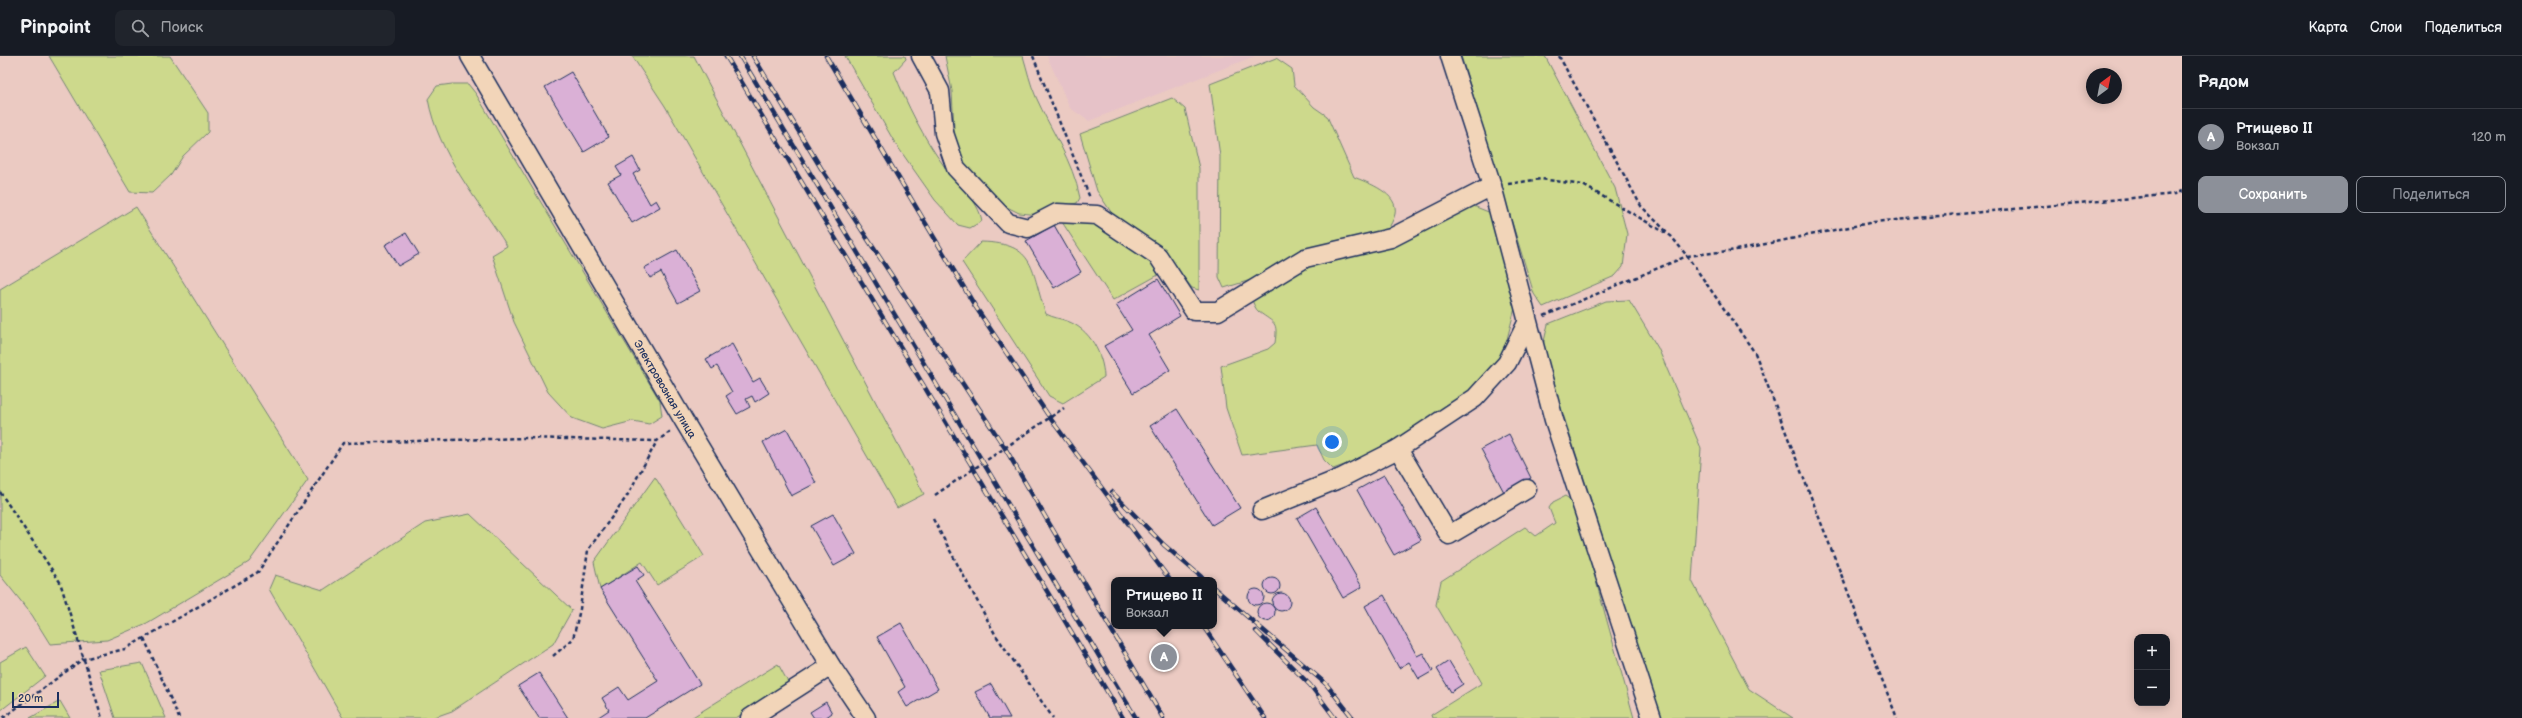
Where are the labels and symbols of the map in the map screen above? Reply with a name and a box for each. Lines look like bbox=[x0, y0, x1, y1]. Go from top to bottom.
north arrow bbox=[2086, 68, 2122, 104]
street label: Электровозная улица bbox=[631, 337, 699, 441]
your location bbox=[1322, 432, 1342, 452]
pin: A bbox=[1151, 642, 1177, 672]
scale bar bbox=[12, 690, 59, 709]

